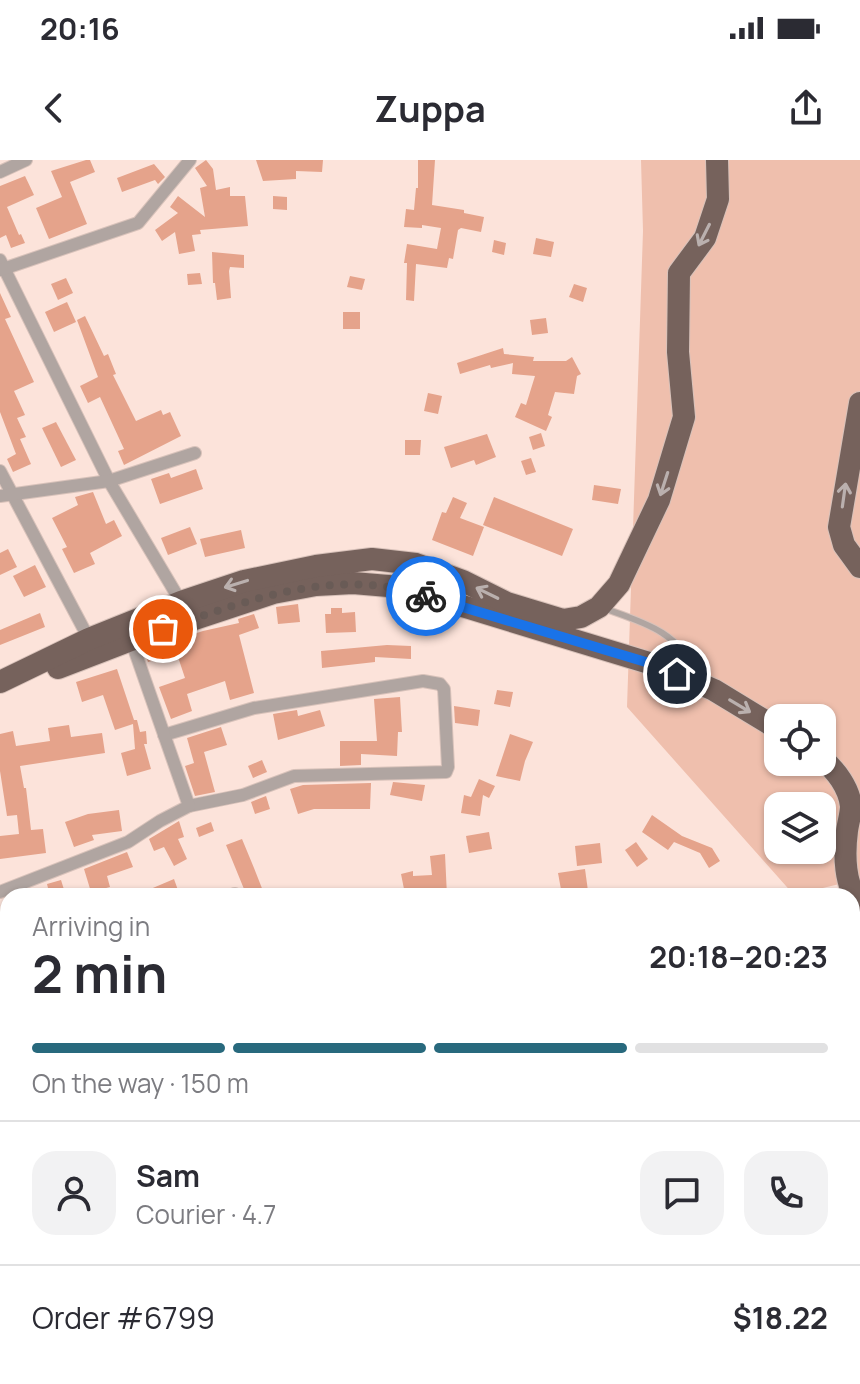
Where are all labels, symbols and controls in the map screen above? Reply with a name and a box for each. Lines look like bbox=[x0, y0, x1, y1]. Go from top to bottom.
text: 20:16 bbox=[40, 8, 120, 49]
text: Zuppa bbox=[374, 84, 486, 133]
icon: back bbox=[32, 86, 76, 130]
icon: share bbox=[784, 86, 828, 130]
one-way arrow bbox=[695, 223, 711, 246]
one-way arrow bbox=[656, 471, 670, 496]
one-way arrow bbox=[837, 483, 852, 508]
courier bbox=[386, 556, 466, 636]
icon: bike bbox=[404, 574, 448, 618]
one-way arrow bbox=[223, 577, 249, 592]
one-way arrow bbox=[476, 585, 500, 600]
pin bbox=[129, 595, 197, 663]
icon: bag bbox=[141, 607, 185, 651]
pin bbox=[643, 640, 711, 708]
icon: home bbox=[655, 652, 699, 696]
one-way arrow bbox=[728, 698, 751, 714]
map controls bbox=[764, 704, 836, 864]
button: locate bbox=[764, 704, 836, 776]
button: layers bbox=[764, 792, 836, 864]
text: Arriving in bbox=[32, 908, 150, 944]
text: 20:18–20:23 bbox=[649, 936, 828, 977]
text: 2 min bbox=[32, 938, 167, 1009]
text: On the way · 150 m bbox=[32, 1065, 249, 1101]
button: person bbox=[32, 1151, 116, 1235]
button: chat bbox=[640, 1151, 724, 1235]
button: phone bbox=[744, 1151, 828, 1235]
text: Sam bbox=[136, 1155, 200, 1196]
text: Courier · 4.7 bbox=[136, 1196, 276, 1232]
text: Order #6799 bbox=[32, 1297, 215, 1338]
text: $18.22 bbox=[733, 1297, 828, 1338]

